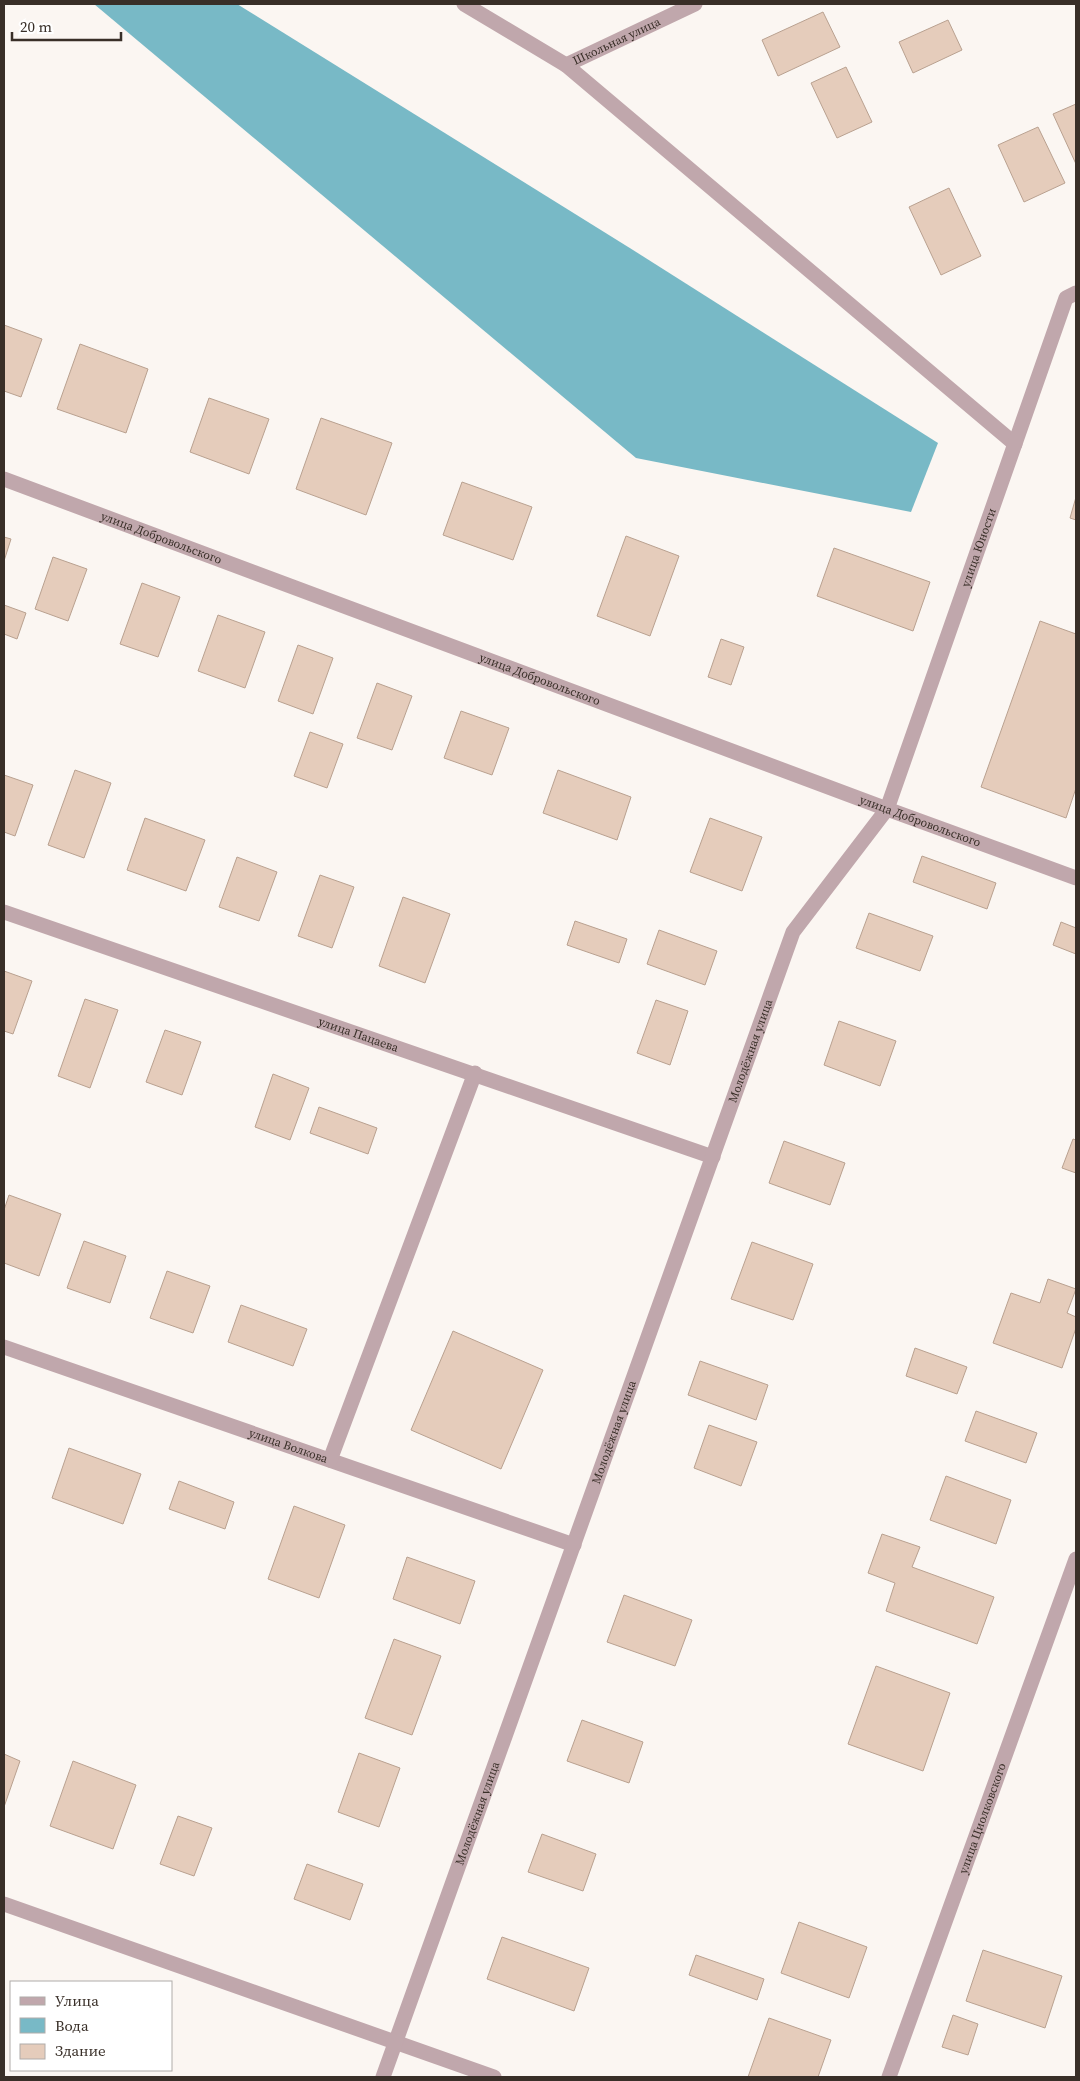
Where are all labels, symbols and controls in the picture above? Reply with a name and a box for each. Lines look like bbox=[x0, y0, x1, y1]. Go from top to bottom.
scale bar bbox=[12, 10, 121, 42]
street label: Школьная улица bbox=[570, 13, 664, 69]
text: 20 m bbox=[20, 16, 52, 37]
street label: улица Юности bbox=[957, 506, 1000, 589]
street label: улица Добровольского bbox=[99, 508, 224, 568]
street label: улица Добровольского bbox=[477, 649, 603, 709]
street label: улица Добровольского bbox=[857, 791, 983, 851]
street label: Молодёжная улица bbox=[725, 996, 777, 1105]
street label: улица Пацаева bbox=[316, 1013, 401, 1056]
street label: Молодёжная улица bbox=[588, 1377, 640, 1486]
street label: улица Волкова bbox=[247, 1425, 331, 1467]
street label: Молодёжная улица bbox=[452, 1759, 504, 1867]
street label: улица Циолковского bbox=[955, 1760, 1010, 1876]
legend bbox=[10, 1981, 172, 2071]
text: Улица bbox=[55, 1990, 99, 2011]
text: Вода bbox=[55, 2015, 89, 2036]
text: Здание bbox=[55, 2040, 106, 2061]

